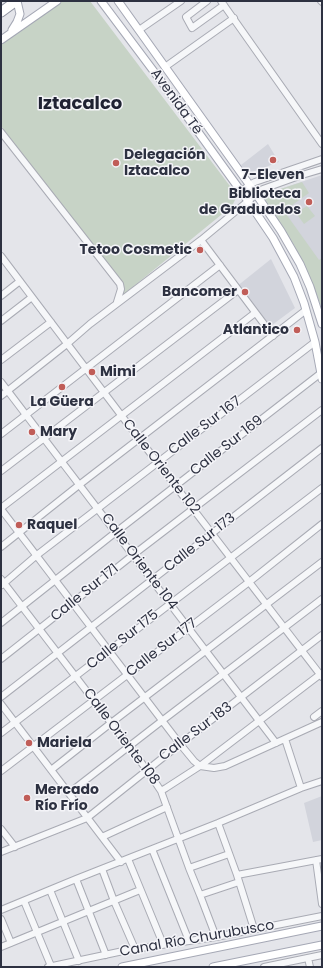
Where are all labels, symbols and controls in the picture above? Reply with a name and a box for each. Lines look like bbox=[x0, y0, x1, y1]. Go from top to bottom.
street label: Avenida Té bbox=[146, 66, 206, 138]
district label: Iztacalco bbox=[38, 93, 122, 115]
place label: Delegación Iztacalco bbox=[124, 147, 206, 180]
marker: 7-Eleven bbox=[268, 155, 278, 165]
marker: Delegación Iztacalco bbox=[111, 158, 121, 168]
place label: 7-Eleven bbox=[242, 167, 304, 183]
place label: Biblioteca de Graduados bbox=[199, 186, 301, 218]
marker: Biblioteca de Graduados bbox=[304, 197, 314, 207]
place label: Tetoo Cosmetic bbox=[79, 242, 192, 258]
marker: Tetoo Cosmetic bbox=[195, 245, 205, 255]
place label: Bancomer bbox=[162, 284, 237, 300]
marker: Bancomer bbox=[240, 287, 250, 297]
place label: Atlantico bbox=[223, 322, 289, 338]
marker: Atlantico bbox=[292, 325, 302, 335]
place label: Mimi bbox=[100, 364, 136, 380]
marker: Mimi bbox=[87, 367, 97, 377]
marker: La Güera bbox=[57, 382, 67, 392]
street label: Calle Sur 167 bbox=[165, 393, 245, 459]
place label: La Güera bbox=[30, 394, 94, 410]
street label: Calle Sur 169 bbox=[187, 412, 267, 480]
street label: Calle Oriente 102 bbox=[119, 416, 203, 518]
place label: Mary bbox=[40, 424, 77, 440]
marker: Mary bbox=[27, 427, 37, 437]
street label: Calle Oriente 104 bbox=[97, 510, 181, 614]
street label: Calle Sur 173 bbox=[161, 510, 239, 576]
place label: Raquel bbox=[27, 517, 77, 533]
marker: Raquel bbox=[14, 520, 24, 530]
street label: Calle Sur 171 bbox=[48, 561, 122, 625]
street label: Calle Sur 175 bbox=[84, 607, 162, 673]
street label: Calle Sur 177 bbox=[123, 615, 201, 681]
street label: Calle Oriente 108 bbox=[79, 685, 163, 789]
street label: Calle Sur 183 bbox=[156, 699, 236, 765]
place label: Mariela bbox=[37, 735, 92, 751]
marker: Mariela bbox=[24, 738, 34, 748]
place label: Mercado Río Frío bbox=[35, 782, 99, 814]
marker: Mercado Río Frío bbox=[22, 793, 32, 803]
street label: Canal Río Churubusco bbox=[118, 917, 276, 961]

